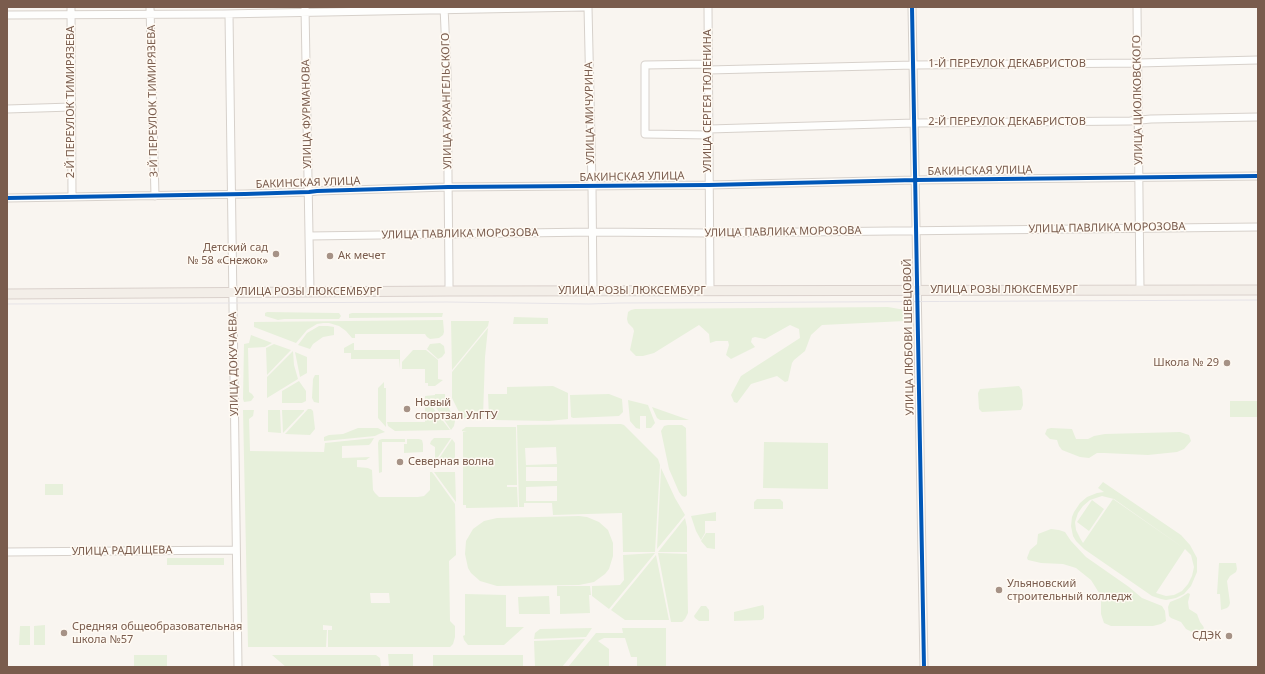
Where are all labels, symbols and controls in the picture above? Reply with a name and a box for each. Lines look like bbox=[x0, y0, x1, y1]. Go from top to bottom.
street label: 3-Й ПЕРЕУЛОК ТИМИРЯЗЕВА bbox=[145, 25, 161, 177]
street label: 2-Й ПЕРЕУЛОК ТИМИРЯЗЕВА bbox=[64, 26, 78, 178]
street label: УЛИЦА СЕРГЕЯ ТЮЛЕНИНА bbox=[701, 29, 715, 173]
street label: УЛИЦА АРХАНГЕЛЬСКОГО bbox=[439, 32, 455, 170]
street label: УЛИЦА ЦИОЛКОВСКОГО bbox=[1130, 35, 1146, 165]
street label: 1-Й ПЕРЕУЛОК ДЕКАБРИСТОВ bbox=[928, 57, 1086, 71]
street label: УЛИЦА ФУРМАНОВА bbox=[299, 59, 315, 169]
street label: УЛИЦА МИЧУРИНА bbox=[583, 62, 597, 164]
street label: 2-Й ПЕРЕУЛОК ДЕКАБРИСТОВ bbox=[928, 115, 1086, 129]
street label: БАКИНСКАЯ УЛИЦА bbox=[927, 163, 1033, 179]
street label: БАКИНСКАЯ УЛИЦА bbox=[579, 169, 685, 185]
street label: БАКИНСКАЯ УЛИЦА bbox=[255, 175, 361, 191]
street label: УЛИЦА ПАВЛИКА МОРОЗОВА bbox=[1028, 220, 1186, 236]
street label: УЛИЦА ПАВЛИКА МОРОЗОВА bbox=[704, 224, 862, 240]
street label: УЛИЦА ПАВЛИКА МОРОЗОВА bbox=[381, 226, 539, 242]
place label: Детский сад № 58 «Снежок» bbox=[187, 241, 268, 267]
marker: Детский сад № 58 «Снежок» bbox=[271, 249, 281, 259]
place label: Ак мечет bbox=[338, 249, 386, 263]
marker: Ак мечет bbox=[325, 251, 335, 261]
street label: УЛИЦА ЛЮБОВИ ШЕВЦОВОЙ bbox=[901, 258, 917, 416]
street label: УЛИЦА РОЗЫ ЛЮКСЕМБУРГ bbox=[930, 283, 1078, 297]
street label: УЛИЦА РОЗЫ ЛЮКСЕМБУРГ bbox=[558, 284, 706, 298]
street label: УЛИЦА РОЗЫ ЛЮКСЕМБУРГ bbox=[234, 285, 382, 299]
street label: УЛИЦА ДОКУЧАЕВА bbox=[226, 312, 242, 416]
place label: Школа № 29 bbox=[1153, 356, 1219, 370]
marker: Школа № 29 bbox=[1222, 358, 1232, 368]
place label: Новый спортзал УлГТУ bbox=[415, 396, 498, 422]
marker: Новый спортзал УлГТУ bbox=[402, 404, 412, 414]
place label: Северная волна bbox=[408, 455, 494, 469]
marker: Северная волна bbox=[395, 457, 405, 467]
street label: УЛИЦА РАДИЩЕВА bbox=[71, 544, 173, 558]
place label: Ульяновский строительный колледж bbox=[1007, 577, 1132, 603]
marker: Ульяновский строительный колледж bbox=[994, 585, 1004, 595]
place label: Средняя общеобразовательная школа №57 bbox=[72, 620, 242, 646]
marker: Средняя общеобразовательная школа №57 bbox=[59, 628, 69, 638]
place label: СДЭК bbox=[1192, 629, 1221, 643]
marker: СДЭК bbox=[1224, 631, 1234, 641]

